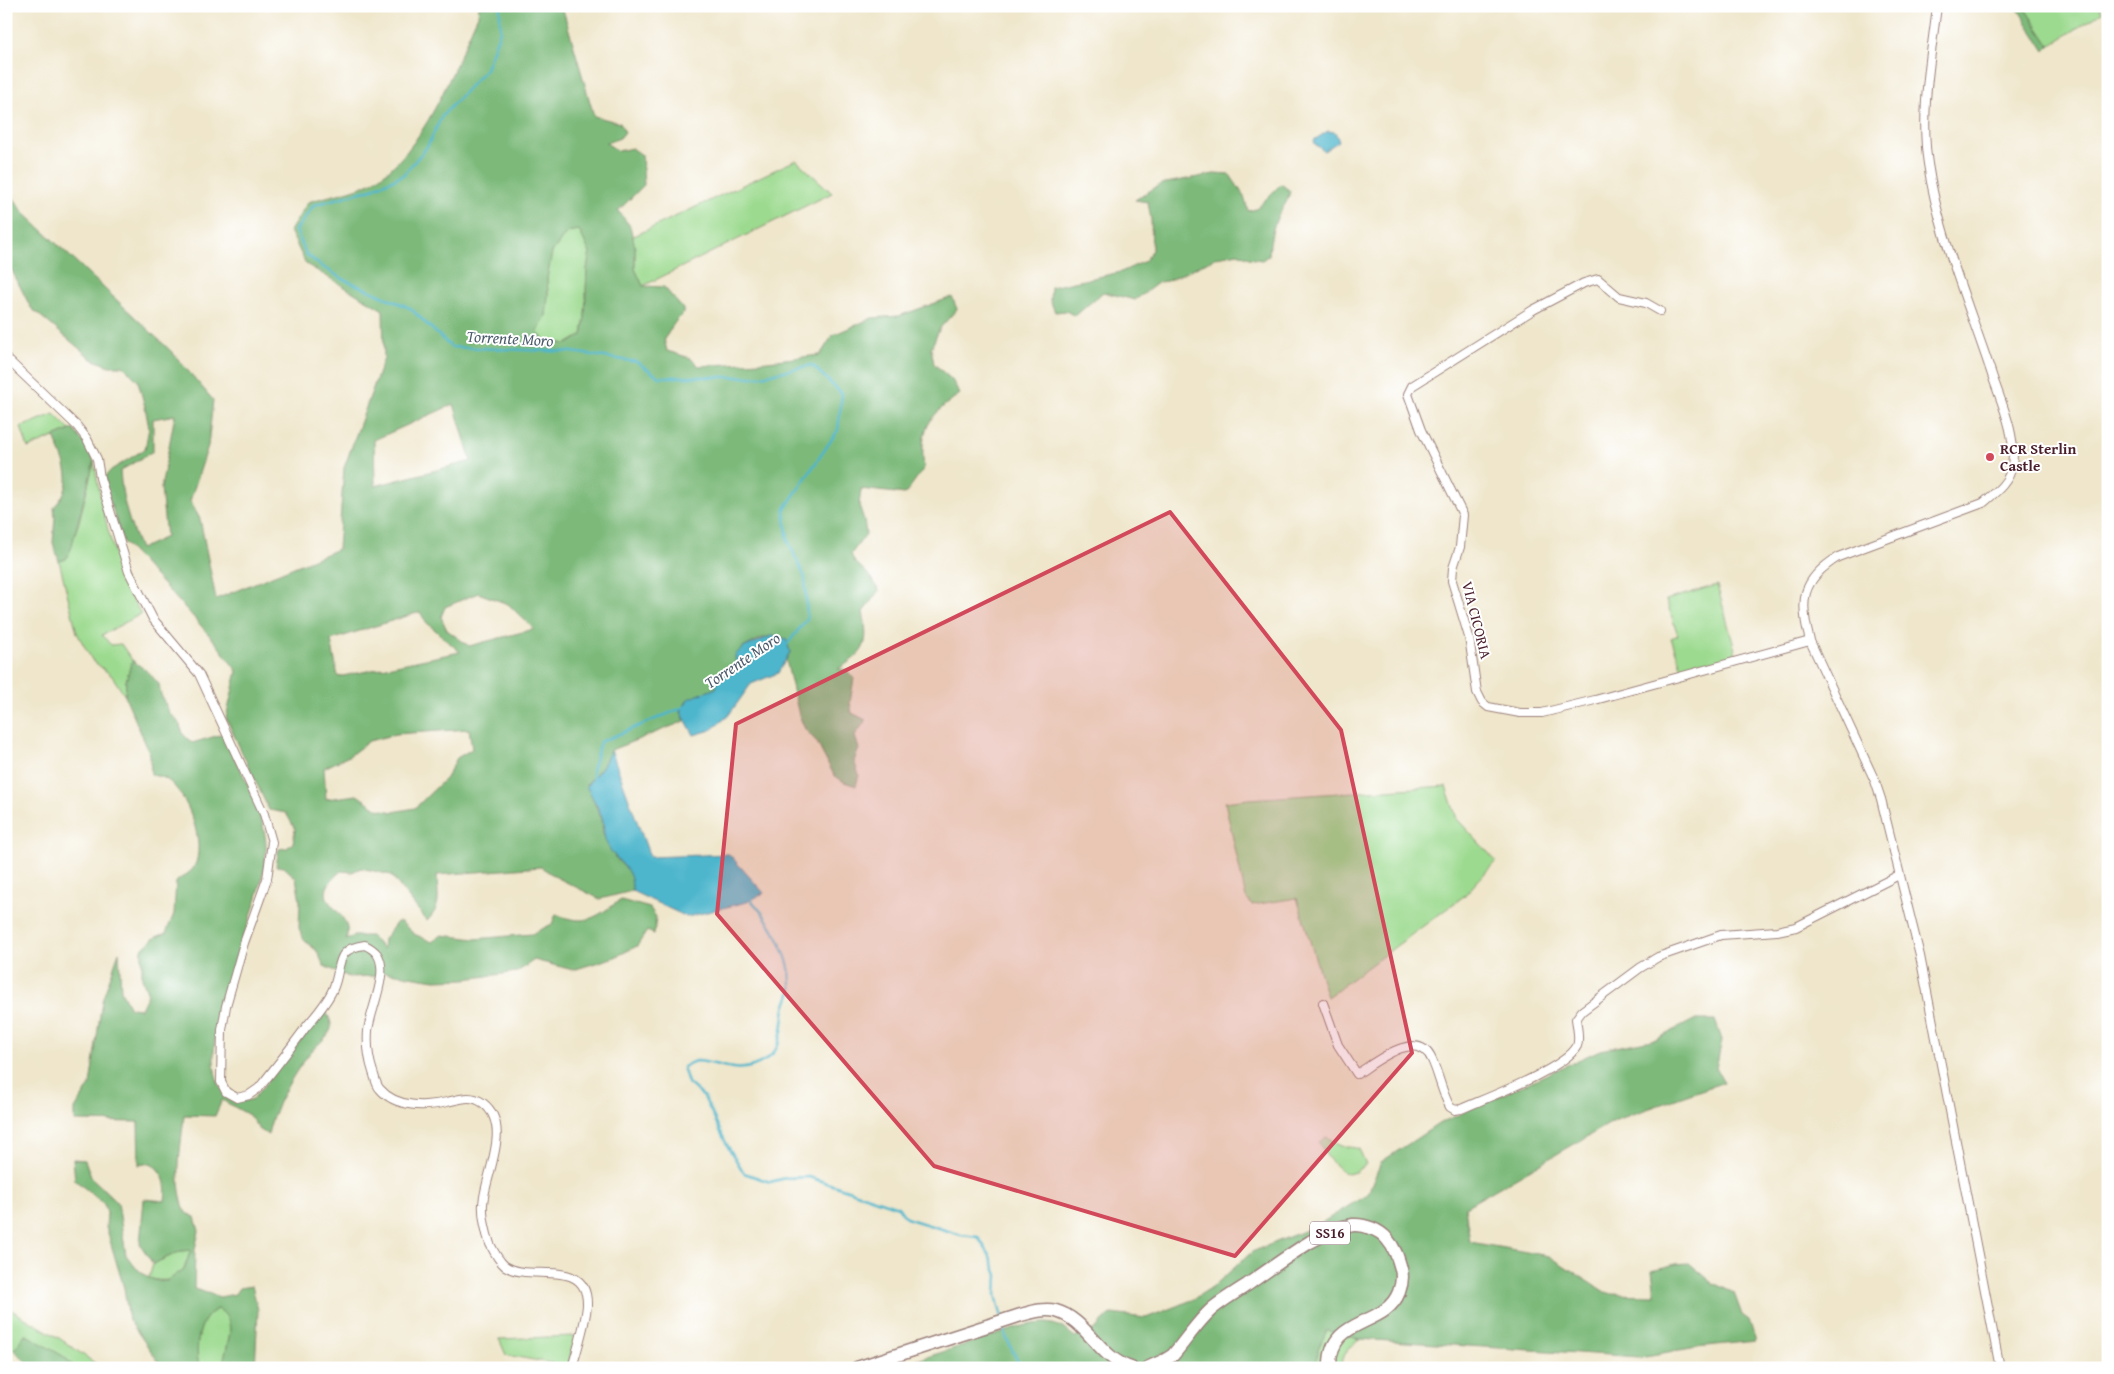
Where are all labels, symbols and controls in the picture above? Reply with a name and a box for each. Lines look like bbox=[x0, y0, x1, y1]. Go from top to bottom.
water label: Torrente Moro bbox=[466, 324, 554, 352]
place label: RCR Sterlin Castle bbox=[2000, 438, 2076, 476]
marker: RCR Sterlin Castle bbox=[1984, 451, 1996, 463]
street label: VIA CICORIA bbox=[1457, 579, 1497, 661]
water label: Torrente Moro bbox=[699, 626, 785, 694]
road number: SS16 bbox=[1310, 1222, 1350, 1244]

